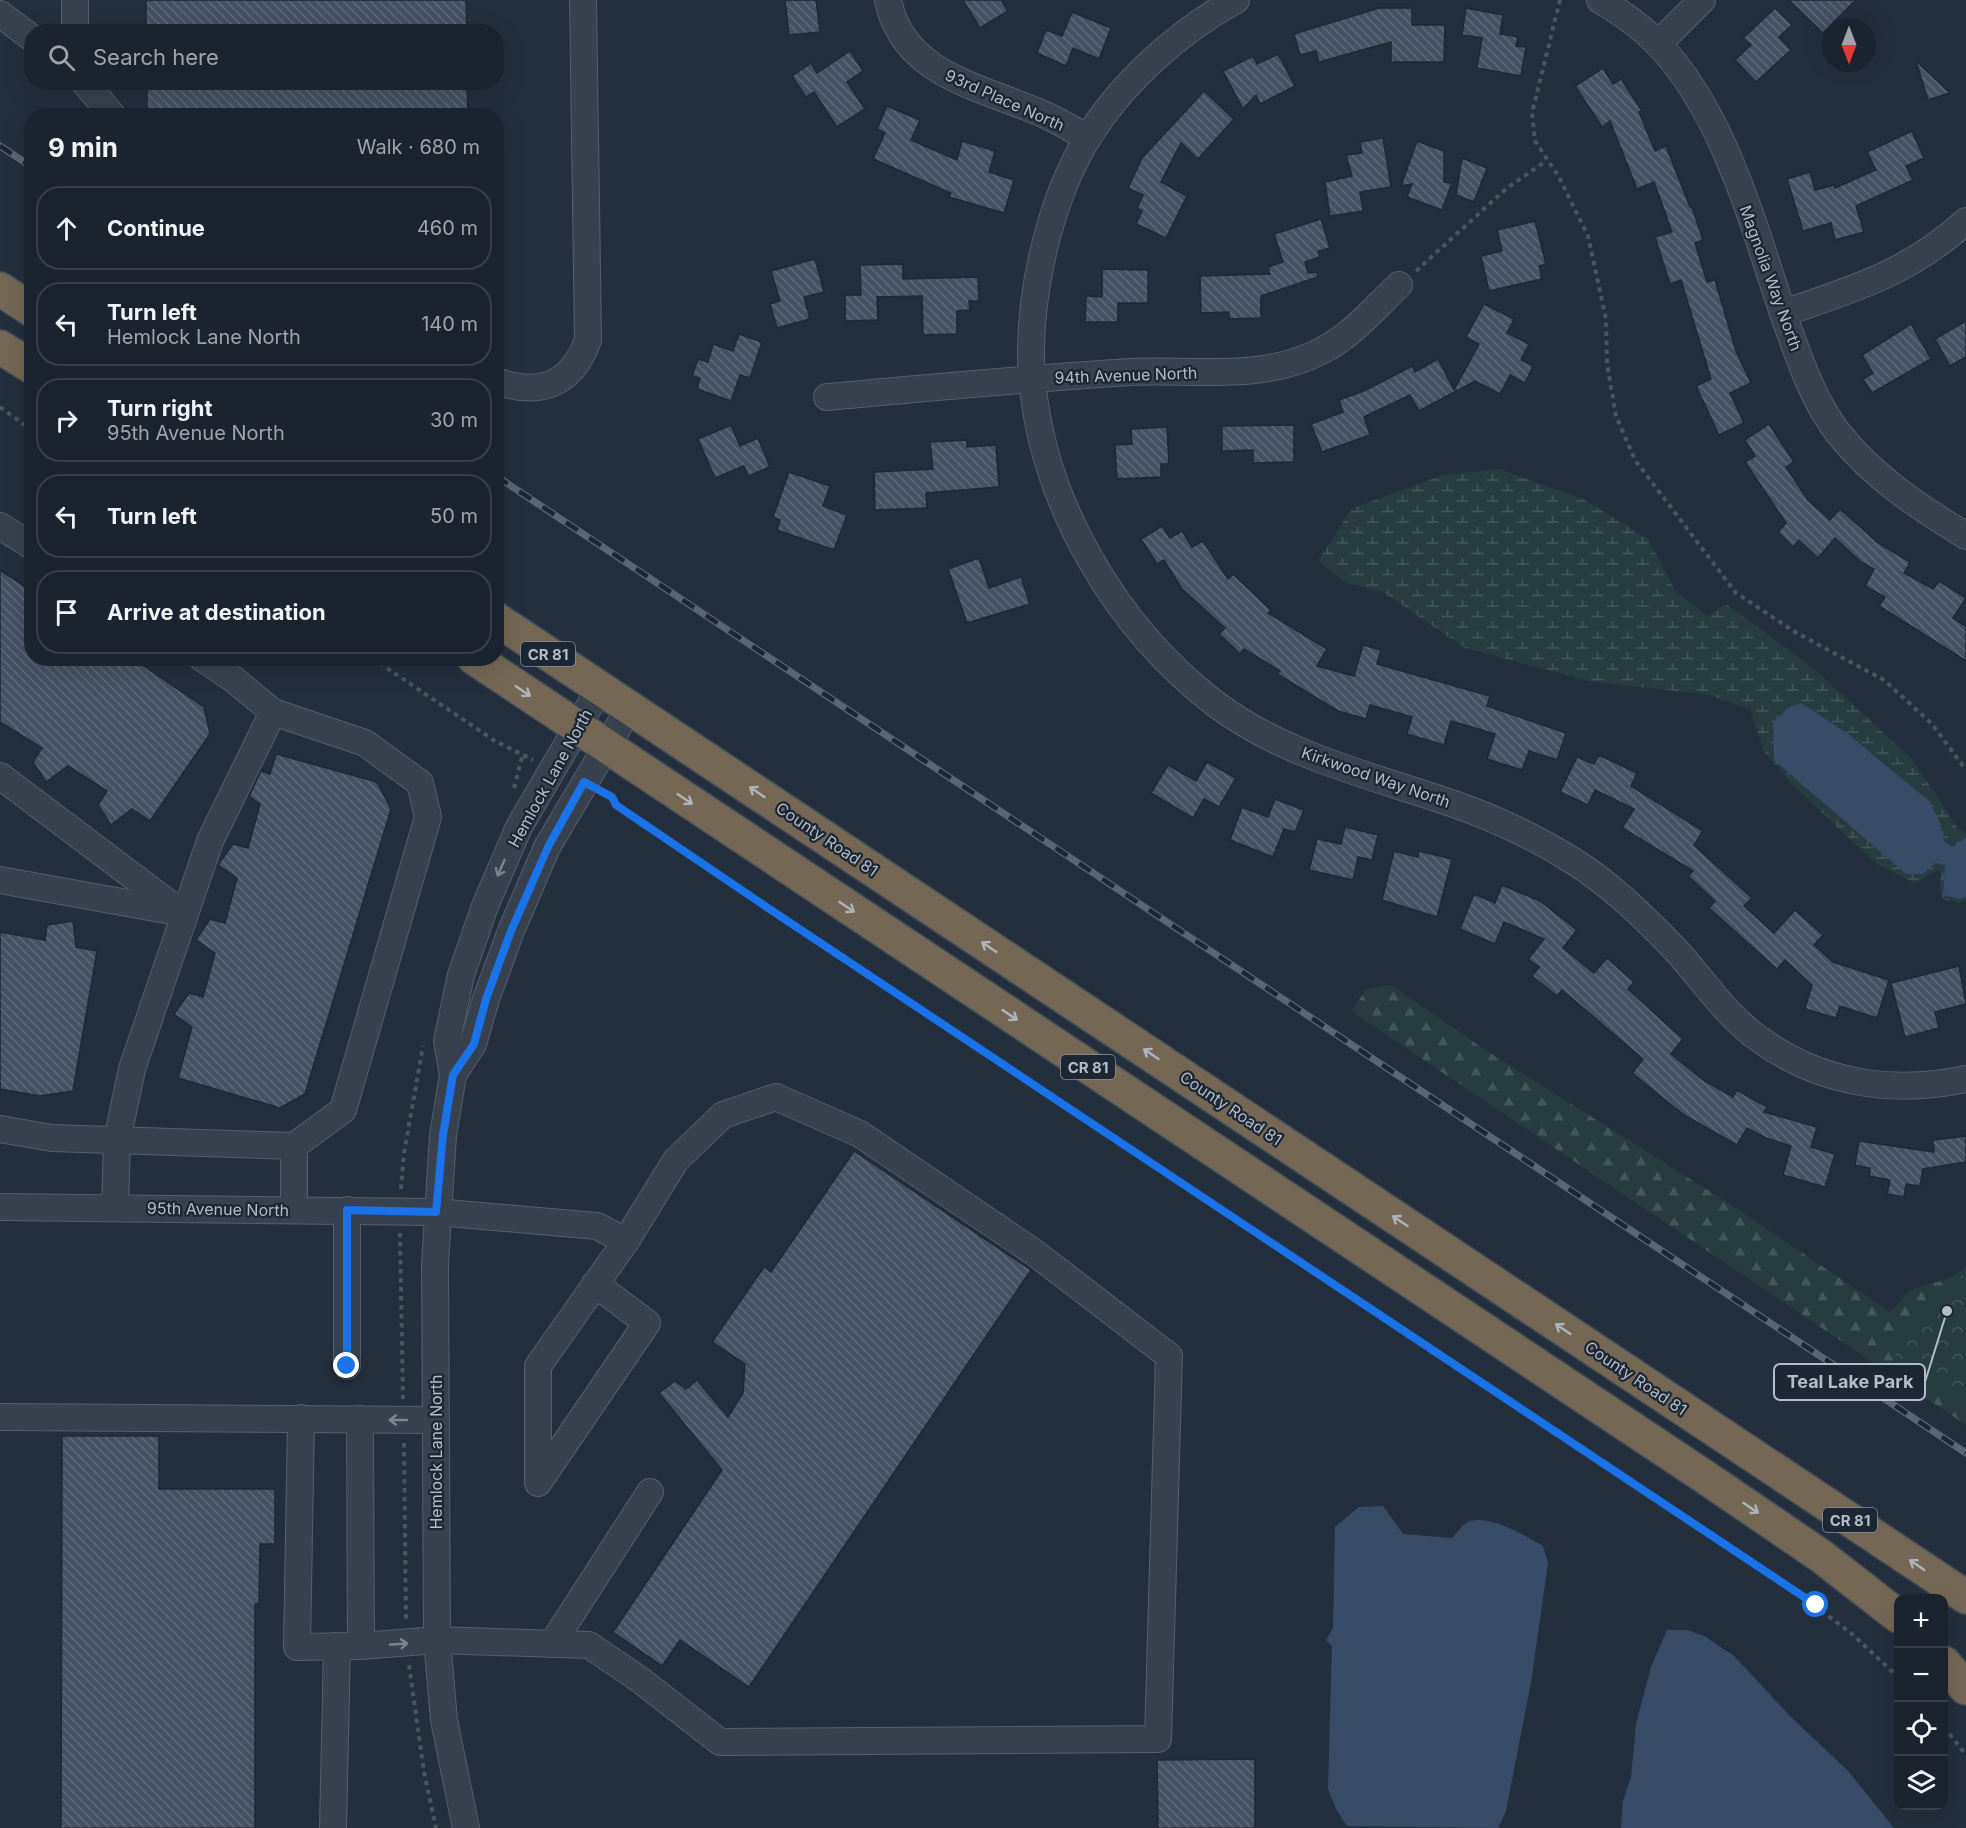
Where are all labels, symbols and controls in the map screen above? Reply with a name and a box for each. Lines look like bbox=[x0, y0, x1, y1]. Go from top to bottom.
north arrow bbox=[1822, 18, 1876, 72]
search box bbox=[24, 24, 504, 90]
icon: search bbox=[45, 41, 78, 74]
text: Search here bbox=[93, 44, 219, 70]
street label: 93rd Place North bbox=[942, 65, 1068, 135]
text: 9 min bbox=[48, 132, 118, 163]
text: Walk · 680 m bbox=[357, 135, 480, 159]
street label: Magnolia Way North bbox=[1735, 203, 1807, 353]
icon: ahead bbox=[50, 212, 83, 245]
text: Continue bbox=[107, 215, 205, 241]
text: 460 m bbox=[417, 216, 478, 240]
text: Turn left bbox=[107, 299, 197, 325]
icon: left bbox=[50, 308, 83, 341]
text: 140 m bbox=[421, 312, 478, 336]
text: Hemlock Lane North bbox=[107, 325, 301, 349]
street label: 94th Avenue North bbox=[1054, 363, 1198, 387]
text: Turn right bbox=[107, 395, 213, 421]
icon: right bbox=[50, 404, 83, 437]
text: 30 m bbox=[430, 408, 478, 432]
text: 95th Avenue North bbox=[107, 421, 285, 445]
icon: left bbox=[50, 500, 83, 533]
text: Turn left bbox=[107, 503, 197, 529]
text: 50 m bbox=[430, 504, 478, 528]
icon: arrive bbox=[50, 596, 83, 629]
text: Arrive at destination bbox=[107, 599, 326, 625]
road number: CR 81 bbox=[521, 642, 575, 666]
one-way arrow bbox=[514, 685, 531, 697]
street label: Hemlock Lane North bbox=[504, 705, 596, 851]
street label: Kirkwood Way North bbox=[1299, 742, 1453, 812]
one-way arrow bbox=[749, 786, 766, 798]
one-way arrow bbox=[676, 794, 693, 806]
street label: County Road 81 bbox=[772, 798, 882, 880]
one-way arrow bbox=[495, 858, 506, 877]
one-way arrow bbox=[839, 901, 856, 914]
one-way arrow bbox=[981, 941, 998, 953]
one-way arrow bbox=[1001, 1009, 1018, 1021]
one-way arrow bbox=[1142, 1048, 1159, 1061]
road number: CR 81 bbox=[1061, 1055, 1115, 1079]
street label: County Road 81 bbox=[1176, 1067, 1286, 1149]
street label: 95th Avenue North bbox=[147, 1198, 289, 1220]
one-way arrow bbox=[1393, 1215, 1409, 1227]
one-way arrow bbox=[1555, 1323, 1571, 1335]
street label: County Road 81 bbox=[1581, 1337, 1691, 1419]
route end bbox=[333, 1352, 359, 1378]
callout: Teal Lake Park bbox=[1774, 1364, 1925, 1400]
text: Teal Lake Park bbox=[1787, 1371, 1914, 1392]
street label: Hemlock Lane North bbox=[426, 1374, 446, 1530]
one-way arrow bbox=[389, 1414, 409, 1426]
one-way arrow bbox=[1742, 1502, 1758, 1514]
road number: CR 81 bbox=[1823, 1508, 1877, 1532]
one-way arrow bbox=[1910, 1559, 1926, 1571]
route start bbox=[1802, 1591, 1828, 1617]
map controls bbox=[1894, 1594, 1948, 1810]
button: + bbox=[1894, 1594, 1948, 1648]
one-way arrow bbox=[389, 1638, 409, 1649]
button: − bbox=[1894, 1648, 1948, 1702]
button: locate bbox=[1894, 1702, 1948, 1756]
button: layers bbox=[1894, 1756, 1948, 1810]

